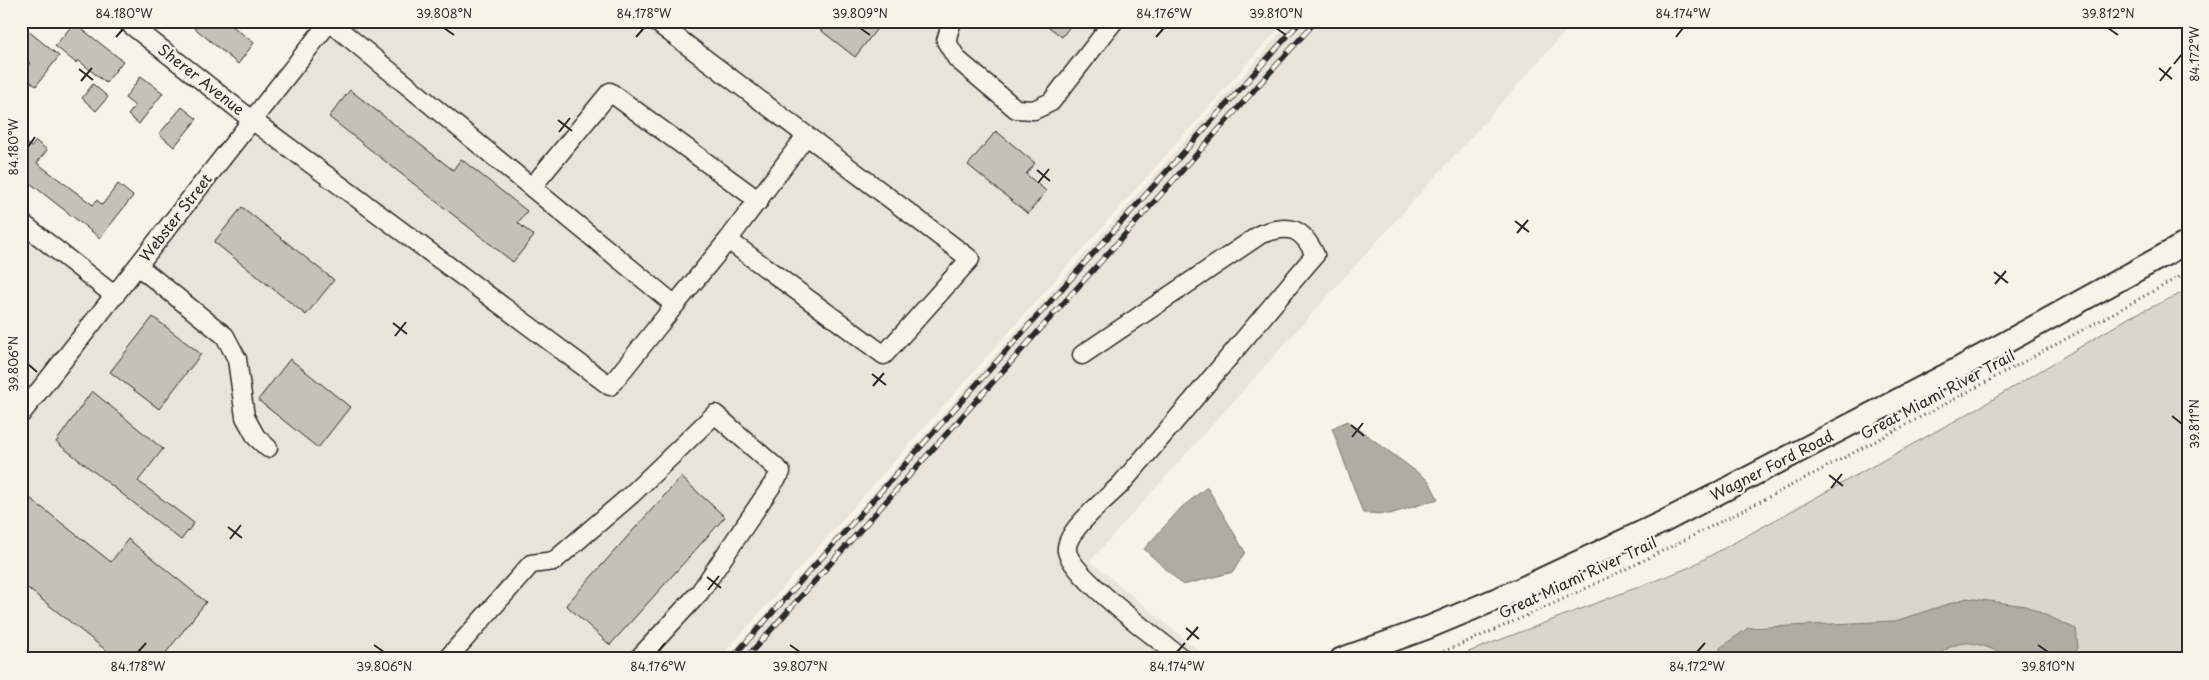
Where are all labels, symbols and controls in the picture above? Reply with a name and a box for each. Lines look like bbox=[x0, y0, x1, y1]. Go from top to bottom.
text: 84.180°W bbox=[95, 4, 153, 22]
text: 39.808°N bbox=[416, 4, 472, 22]
text: 84.178°W bbox=[617, 4, 672, 22]
text: 39.809°N bbox=[832, 4, 888, 22]
text: 84.176°W bbox=[1136, 4, 1192, 22]
text: 39.810°N bbox=[1249, 4, 1303, 22]
text: 84.174°W bbox=[1655, 4, 1711, 22]
text: 39.812°N bbox=[2081, 4, 2135, 22]
text: 84.172°W bbox=[2185, 25, 2203, 82]
street label: Sherer Avenue bbox=[154, 38, 250, 120]
text: 84.180°W bbox=[4, 118, 22, 176]
street label: Webster Street bbox=[133, 168, 217, 266]
text: 39.806°N bbox=[4, 336, 22, 392]
street label: Great Miami River Trail bbox=[1856, 343, 2019, 444]
text: 39.811°N bbox=[2185, 399, 2203, 449]
street label: Wagner Ford Road bbox=[1706, 424, 1837, 506]
street label: Great Miami River Trail bbox=[1495, 530, 1660, 623]
text: 84.178°W bbox=[111, 657, 166, 675]
text: 39.806°N bbox=[356, 657, 412, 675]
text: 84.176°W bbox=[630, 657, 686, 675]
text: 39.807°N bbox=[772, 657, 828, 675]
text: 84.174°W bbox=[1149, 657, 1205, 675]
text: 84.172°W bbox=[1669, 657, 1726, 675]
text: 39.810°N bbox=[2021, 657, 2075, 675]

